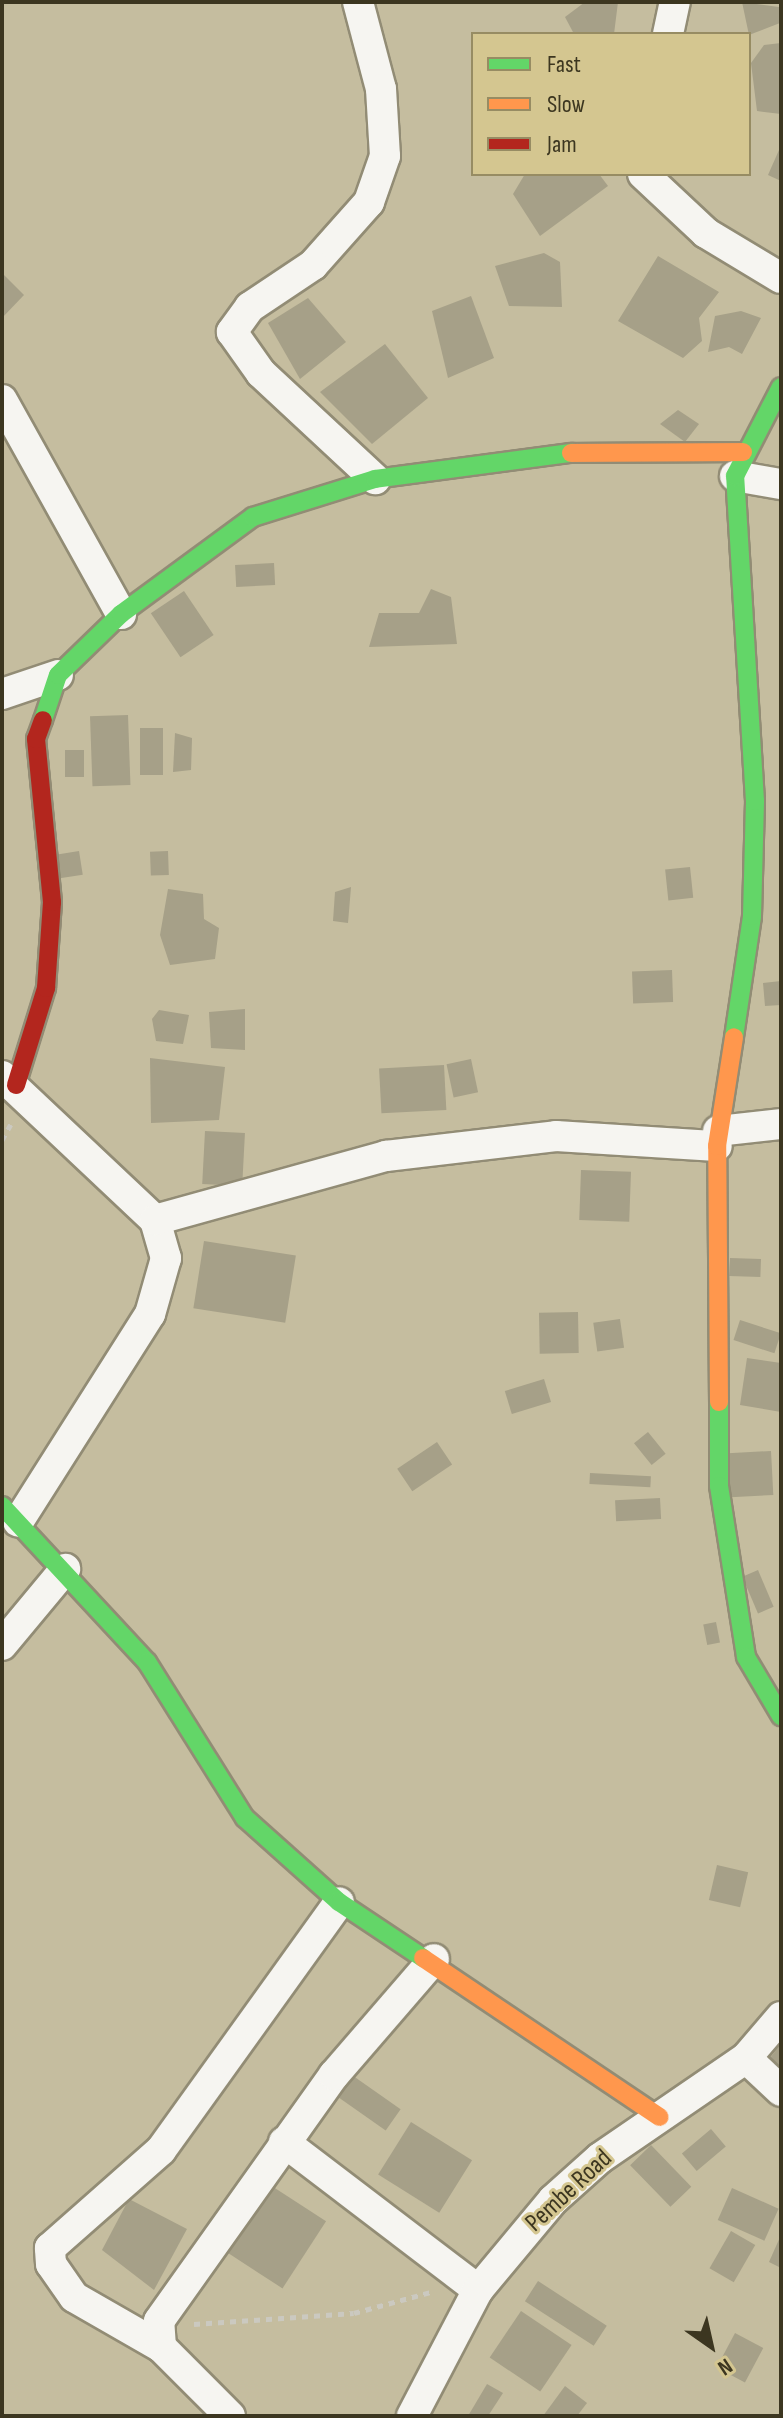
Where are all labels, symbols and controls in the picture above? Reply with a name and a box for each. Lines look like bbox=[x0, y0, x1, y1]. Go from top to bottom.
legend bbox=[471, 32, 751, 176]
text: Fast bbox=[547, 50, 581, 79]
text: Slow bbox=[547, 90, 585, 119]
text: Jam bbox=[547, 130, 577, 159]
street label: Pembe Road bbox=[519, 2143, 619, 2239]
north arrow bbox=[671, 2306, 751, 2386]
text: N bbox=[712, 2352, 737, 2381]

